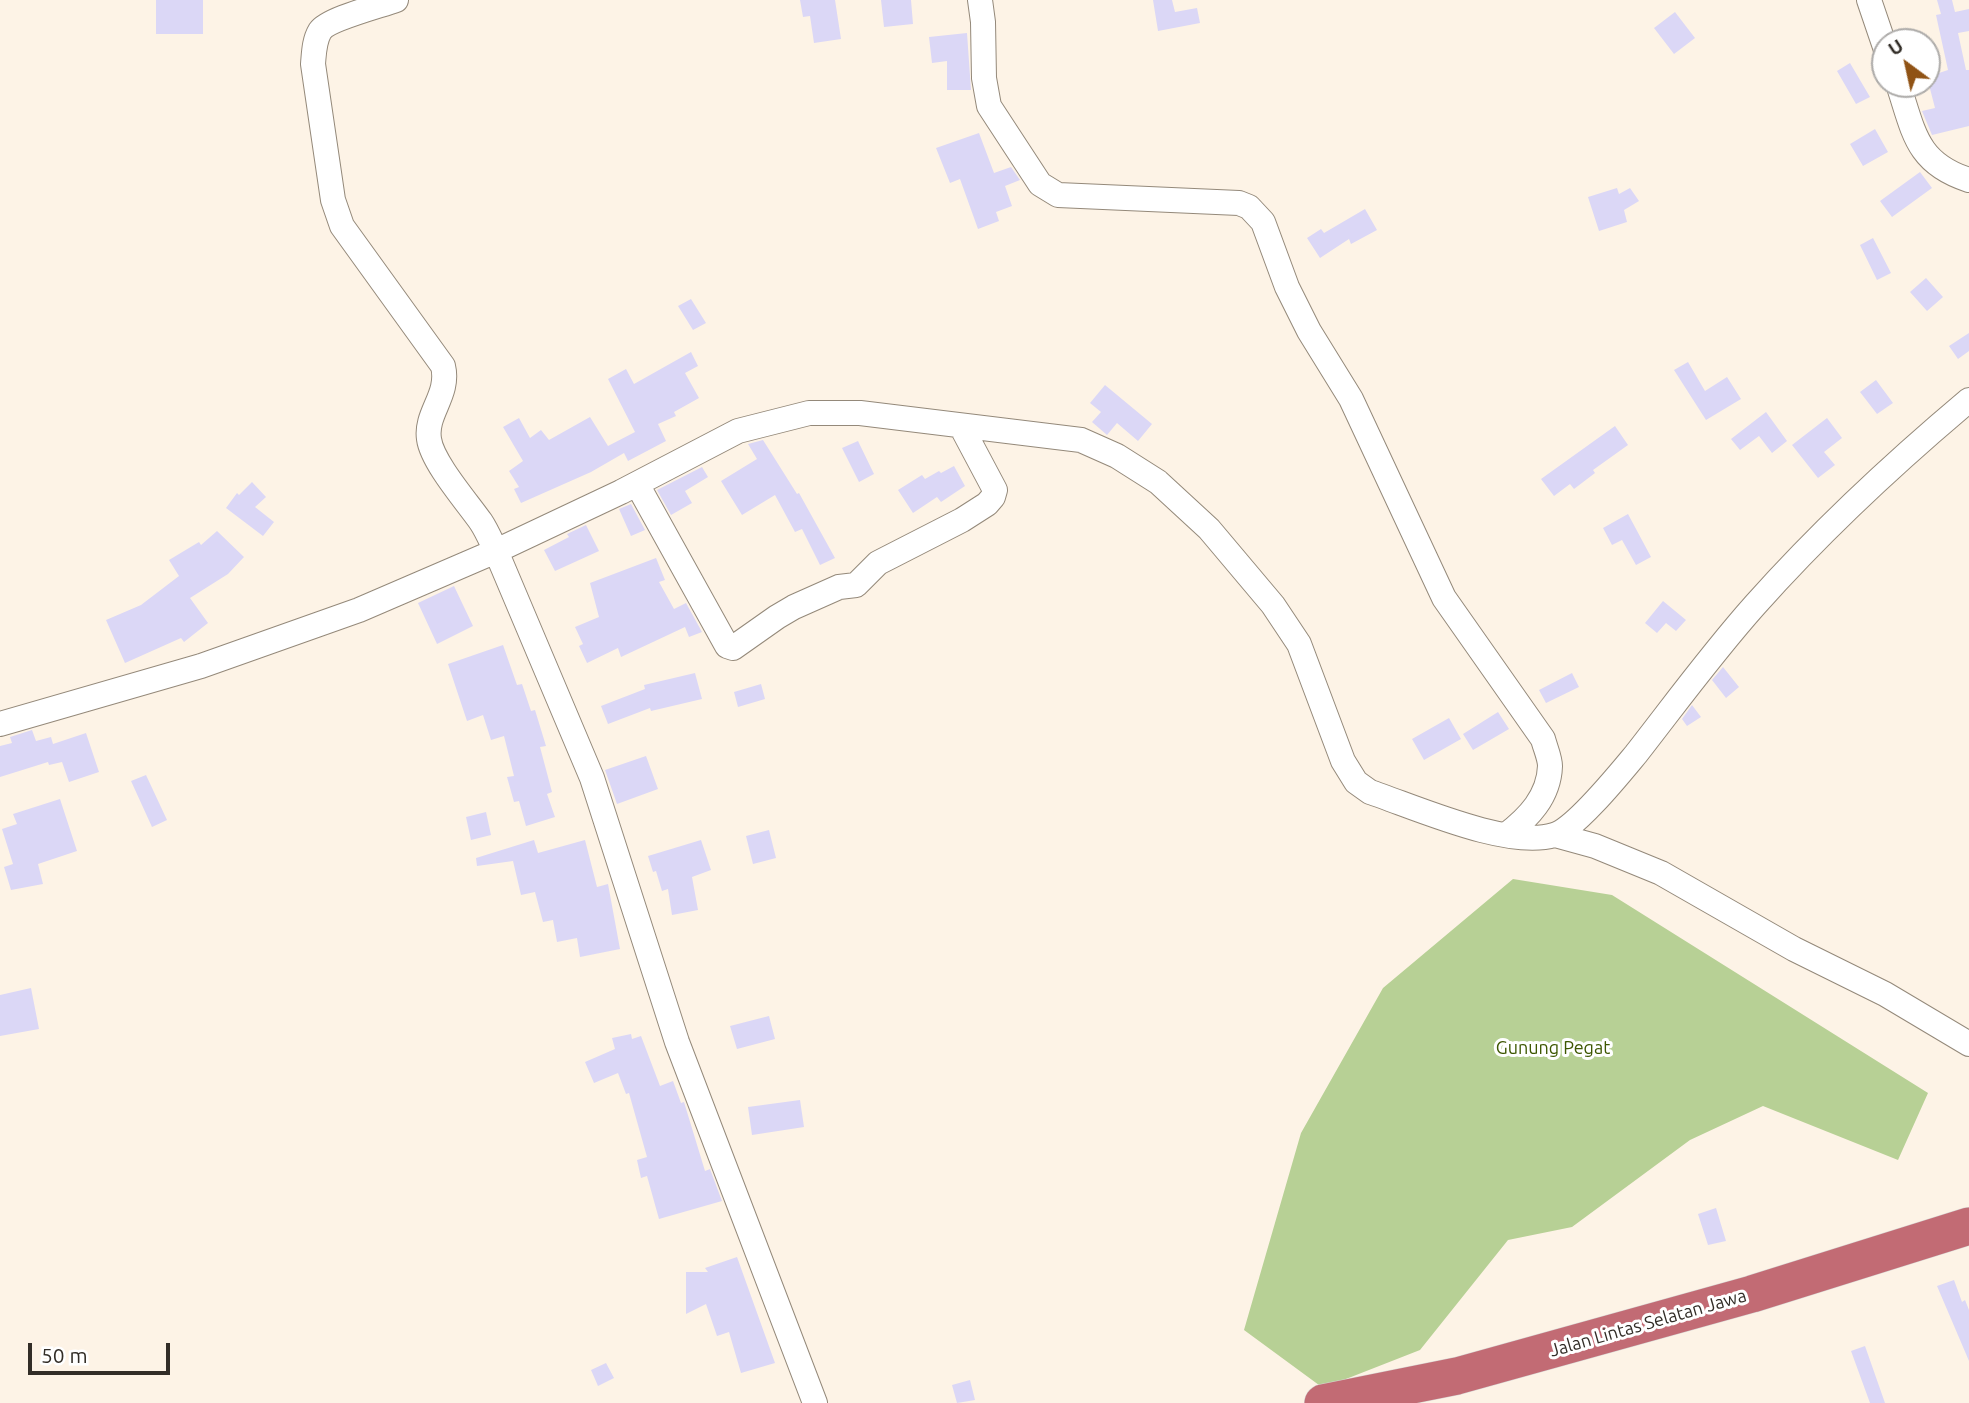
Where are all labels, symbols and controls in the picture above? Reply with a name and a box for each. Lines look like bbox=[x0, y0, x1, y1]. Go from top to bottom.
north arrow bbox=[1871, 28, 1941, 98]
text: U bbox=[1884, 34, 1907, 60]
park label: Gunung Pegat bbox=[1496, 1037, 1610, 1059]
street label: Jalan Lintas Selatan Jawa bbox=[1547, 1285, 1749, 1361]
scale bar bbox=[32, 1330, 173, 1374]
text: 50 m bbox=[41, 1343, 88, 1367]

